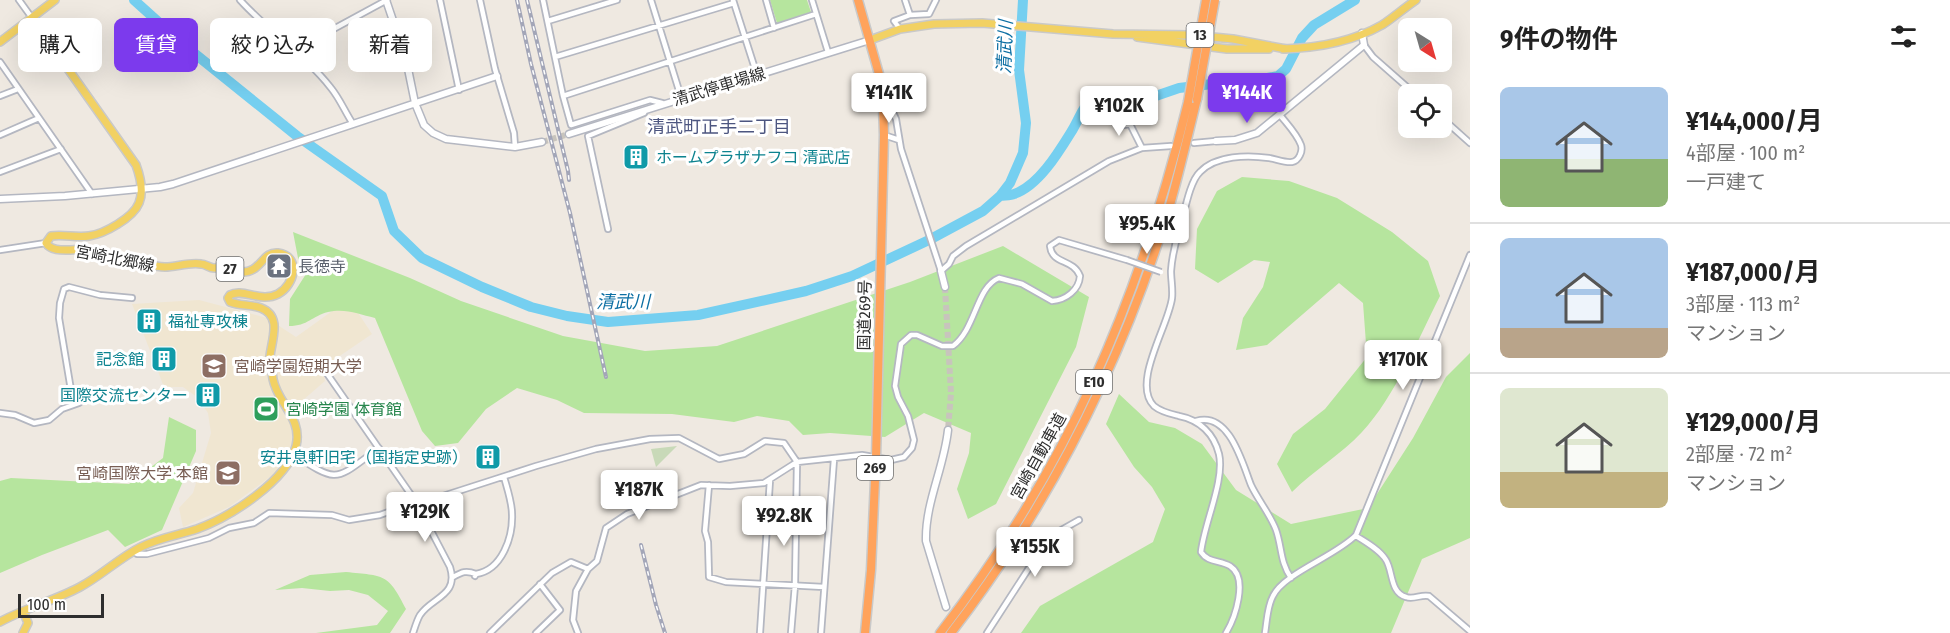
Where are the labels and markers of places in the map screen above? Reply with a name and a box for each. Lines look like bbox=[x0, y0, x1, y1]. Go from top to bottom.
pin: ¥141K bbox=[847, 73, 931, 124]
pin: ¥144K bbox=[1205, 73, 1289, 124]
pin: ¥102K bbox=[1077, 86, 1161, 137]
building icon: ホームプラザナフコ 清武店 bbox=[621, 142, 651, 172]
place label: ホームプラザナフコ 清武店 bbox=[656, 148, 850, 167]
pin: ¥95.4K bbox=[1098, 204, 1196, 255]
temple icon: 長徳寺 bbox=[264, 251, 294, 281]
place label: 長徳寺 bbox=[298, 257, 346, 276]
building icon: 福祉専攻棟 bbox=[134, 306, 164, 336]
place label: 福祉専攻棟 bbox=[168, 312, 248, 331]
pin: ¥170K bbox=[1361, 340, 1445, 391]
building icon: 記念館 bbox=[149, 344, 179, 374]
place label: 記念館 bbox=[96, 350, 144, 369]
school or university icon: 宮崎学園短期大学 bbox=[199, 351, 229, 381]
place label: 宮崎学園短期大学 bbox=[234, 357, 362, 376]
building icon: 国際交流センター bbox=[193, 380, 223, 410]
place label: 国際交流センター bbox=[60, 386, 188, 405]
sports icon: 宮崎学園 体育館 bbox=[251, 394, 281, 424]
place label: 宮崎学園 体育館 bbox=[286, 400, 402, 419]
building icon: 安井息軒旧宅（国指定史跡） bbox=[473, 442, 503, 472]
place label: 安井息軒旧宅（国指定史跡） bbox=[260, 448, 468, 467]
school or university icon: 宮崎国際大学 本館 bbox=[213, 458, 243, 488]
place label: 宮崎国際大学 本館 bbox=[76, 464, 208, 483]
pin: ¥187K bbox=[597, 470, 681, 521]
pin: ¥129K bbox=[383, 492, 467, 543]
pin: ¥92.8K bbox=[735, 496, 833, 547]
pin: ¥155K bbox=[993, 527, 1077, 578]

